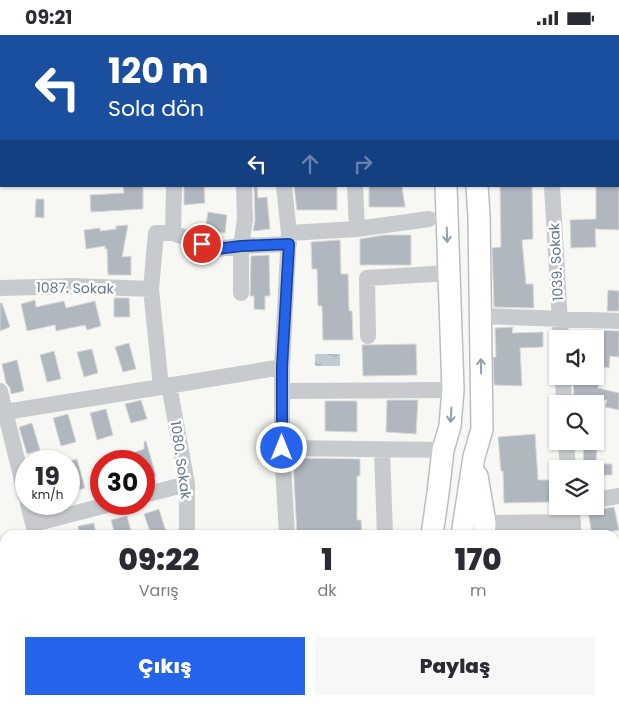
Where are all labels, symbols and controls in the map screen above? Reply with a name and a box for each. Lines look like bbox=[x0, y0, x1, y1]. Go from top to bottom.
text: 09:21 bbox=[25, 4, 72, 31]
text: 120 m bbox=[108, 46, 208, 95]
icon: left bbox=[25, 55, 90, 120]
text: Sola dön bbox=[108, 93, 204, 124]
icon: left bbox=[243, 150, 271, 178]
icon: ahead bbox=[296, 150, 324, 178]
icon: right bbox=[349, 150, 377, 178]
street label: 1039. Sokak bbox=[544, 222, 568, 302]
pin bbox=[181, 223, 223, 265]
one-way arrow bbox=[443, 227, 452, 243]
icon: arrive bbox=[188, 230, 216, 258]
street label: 1087. Sokak bbox=[36, 277, 115, 299]
map controls bbox=[549, 330, 604, 515]
button: sound bbox=[549, 330, 604, 385]
one-way arrow bbox=[476, 358, 486, 374]
button: search bbox=[549, 395, 604, 450]
one-way arrow bbox=[447, 407, 456, 423]
street label: 1080. Sokak bbox=[166, 420, 196, 501]
position arrow bbox=[255, 421, 307, 473]
speed limit sign: 30 bbox=[90, 450, 155, 515]
text: 19 bbox=[35, 459, 60, 494]
button: layers bbox=[549, 460, 604, 515]
text: km/h bbox=[32, 486, 63, 503]
text: 09:22 bbox=[118, 538, 199, 581]
text: 1 bbox=[321, 538, 333, 581]
text: 170 bbox=[455, 538, 502, 581]
text: Varış bbox=[139, 579, 179, 602]
text: dk bbox=[318, 579, 337, 602]
text: m bbox=[470, 579, 487, 602]
button: Çıkış bbox=[25, 637, 305, 695]
button: Paylaş bbox=[315, 637, 595, 695]

